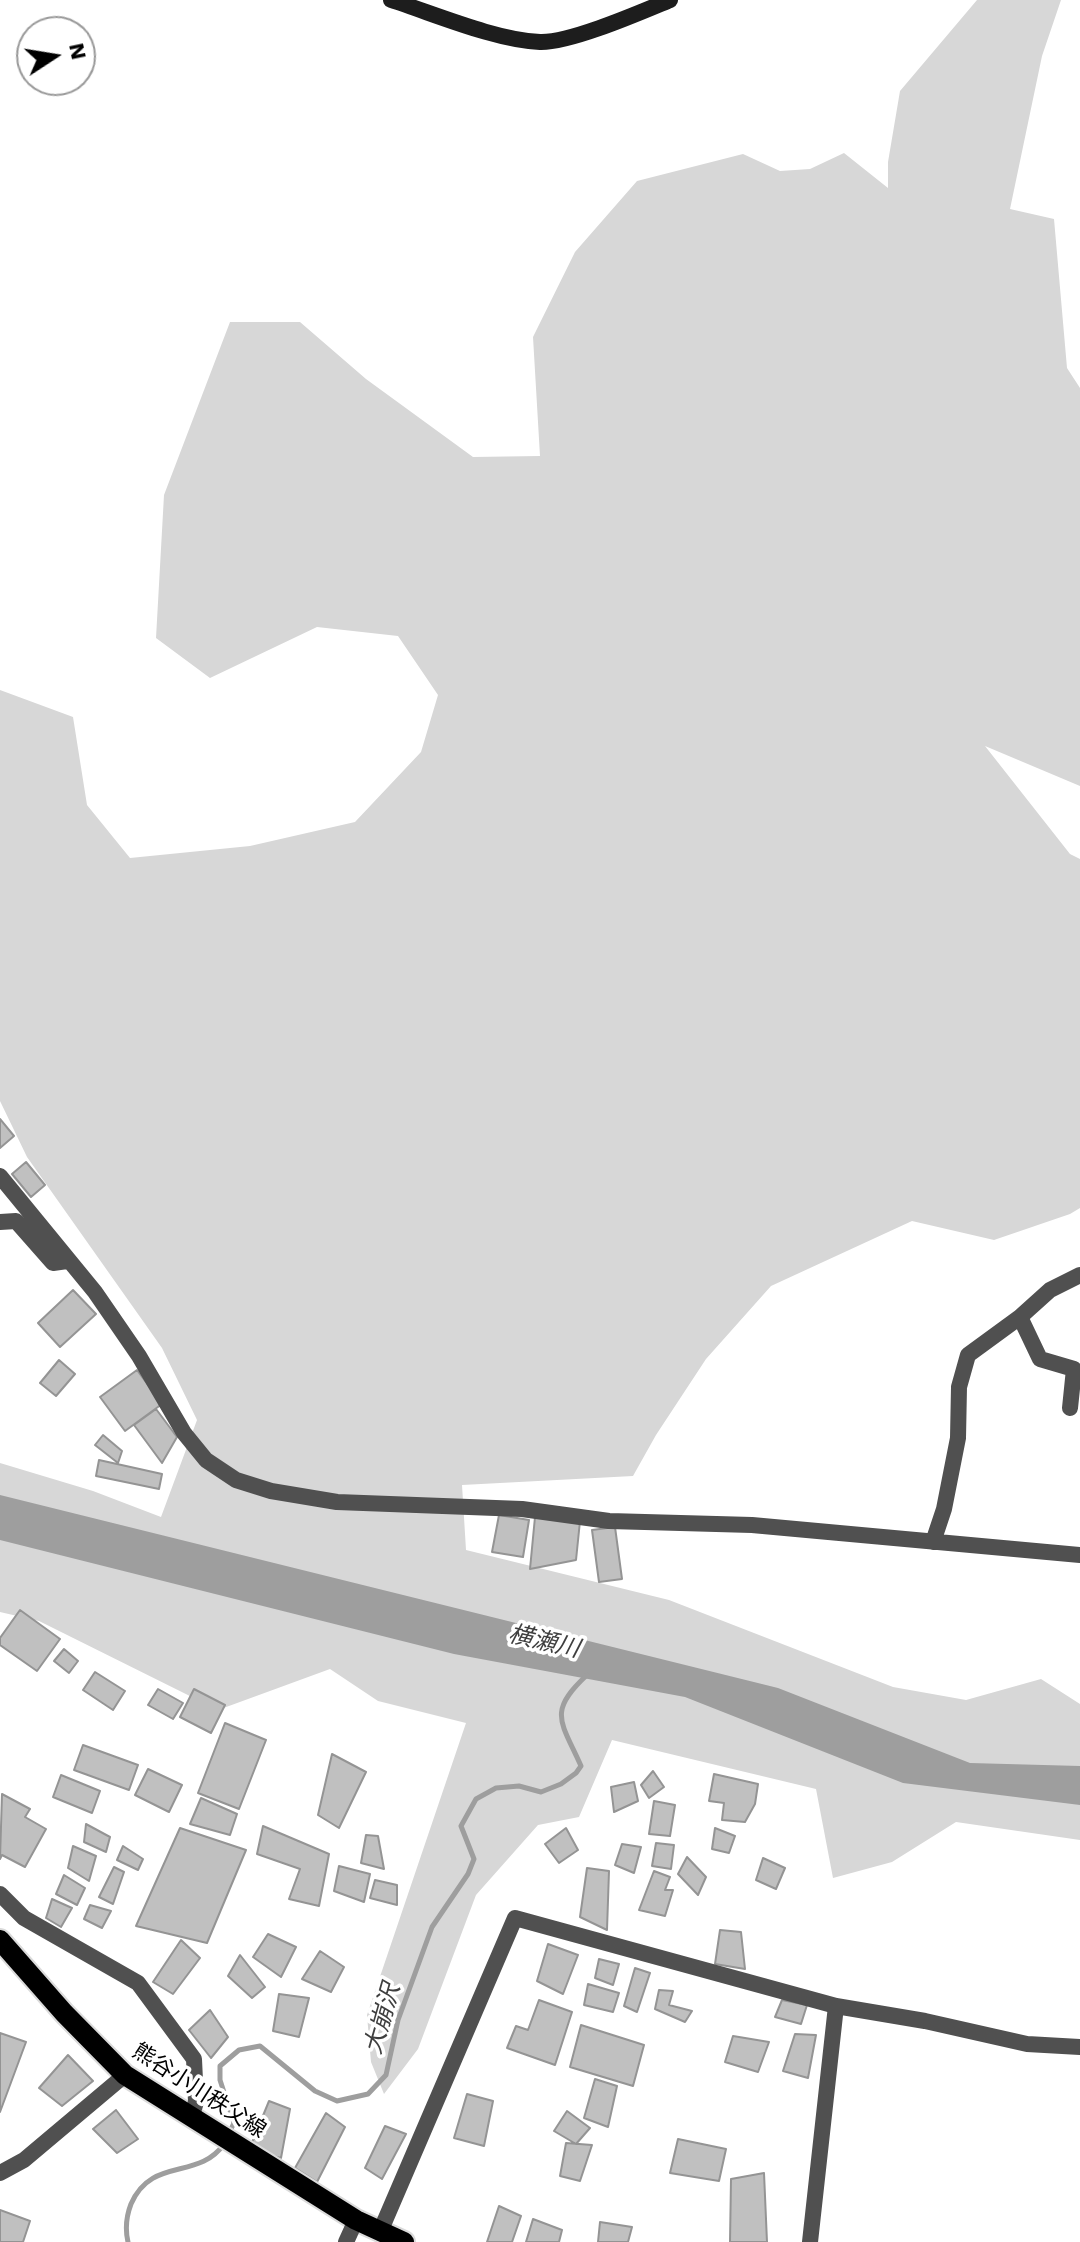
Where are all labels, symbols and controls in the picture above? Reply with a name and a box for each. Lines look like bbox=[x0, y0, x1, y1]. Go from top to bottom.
north arrow bbox=[16, 16, 96, 96]
text: N bbox=[64, 41, 92, 62]
water label: 横瀬川 bbox=[506, 1620, 582, 1664]
water label: 大崩沢 bbox=[359, 1980, 407, 2058]
street label: 熊谷小川秩父線 bbox=[127, 2038, 271, 2144]

